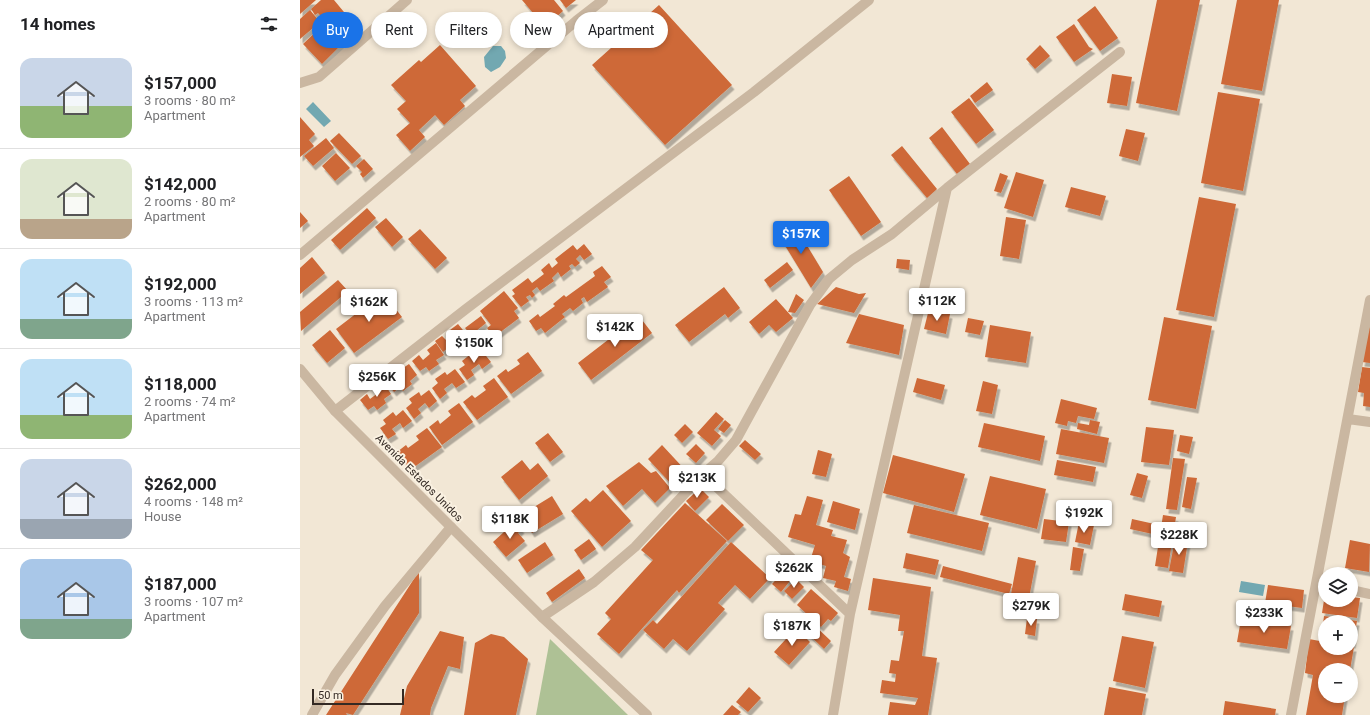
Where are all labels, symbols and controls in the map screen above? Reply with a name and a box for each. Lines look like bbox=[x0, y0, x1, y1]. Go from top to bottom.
chip: Buy bbox=[312, 12, 363, 48]
chip: Rent bbox=[371, 12, 427, 48]
chip: Filters bbox=[435, 12, 502, 48]
chip: New bbox=[510, 12, 566, 48]
chip: Apartment bbox=[574, 12, 668, 48]
icon: filters bbox=[258, 13, 280, 35]
text: 14 homes bbox=[20, 14, 96, 34]
text: $157,000 bbox=[144, 73, 216, 93]
icon: home bbox=[52, 74, 100, 122]
text: 3 rooms · 80 m² bbox=[144, 93, 236, 108]
text: Apartment bbox=[144, 108, 206, 123]
text: $142,000 bbox=[144, 174, 216, 194]
icon: home bbox=[52, 175, 100, 223]
text: 2 rooms · 80 m² bbox=[144, 194, 236, 209]
text: Apartment bbox=[144, 209, 206, 224]
pin: $157K bbox=[773, 221, 829, 255]
text: $157K bbox=[782, 226, 820, 241]
text: $192,000 bbox=[144, 274, 216, 294]
icon: home bbox=[52, 275, 100, 323]
pin: $112K bbox=[909, 288, 965, 322]
pin: $162K bbox=[341, 289, 397, 323]
text: $112K bbox=[918, 293, 956, 308]
text: 3 rooms · 113 m² bbox=[144, 294, 243, 309]
text: $162K bbox=[350, 294, 388, 309]
text: Apartment bbox=[144, 309, 206, 324]
pin: $142K bbox=[587, 314, 643, 348]
text: $142K bbox=[596, 319, 634, 334]
pin: $150K bbox=[446, 330, 502, 364]
text: $150K bbox=[455, 335, 493, 350]
pin: $256K bbox=[349, 364, 405, 398]
text: $256K bbox=[358, 369, 396, 384]
text: $118,000 bbox=[144, 374, 216, 394]
icon: home bbox=[52, 375, 100, 423]
text: 2 rooms · 74 m² bbox=[144, 394, 236, 409]
text: Apartment bbox=[144, 409, 206, 424]
street label: Avenida Estados Unidos bbox=[373, 432, 466, 525]
pin: $213K bbox=[669, 465, 725, 499]
text: $213K bbox=[678, 470, 716, 485]
text: $262,000 bbox=[144, 474, 216, 494]
icon: home bbox=[52, 475, 100, 523]
text: 4 rooms · 148 m² bbox=[144, 494, 243, 509]
pin: $192K bbox=[1056, 500, 1112, 534]
text: $192K bbox=[1065, 505, 1103, 520]
pin: $118K bbox=[482, 506, 538, 540]
text: House bbox=[144, 509, 181, 524]
text: $118K bbox=[491, 511, 529, 526]
pin: $228K bbox=[1151, 522, 1207, 556]
text: $228K bbox=[1160, 527, 1198, 542]
pin: $262K bbox=[766, 555, 822, 589]
text: $262K bbox=[775, 560, 813, 575]
map controls bbox=[1318, 567, 1358, 703]
button: layers bbox=[1318, 567, 1358, 607]
text: $187,000 bbox=[144, 574, 216, 594]
icon: home bbox=[52, 575, 100, 623]
pin: $279K bbox=[1003, 593, 1059, 627]
text: 3 rooms · 107 m² bbox=[144, 594, 243, 609]
text: $279K bbox=[1012, 598, 1050, 613]
pin: $233K bbox=[1236, 600, 1292, 634]
text: $233K bbox=[1245, 605, 1283, 620]
text: Apartment bbox=[144, 609, 206, 624]
pin: $187K bbox=[764, 613, 820, 647]
button: + bbox=[1318, 615, 1358, 655]
text: $187K bbox=[773, 618, 811, 633]
button: − bbox=[1318, 663, 1358, 703]
scale bar bbox=[312, 687, 404, 706]
text: 50 m bbox=[318, 689, 343, 702]

